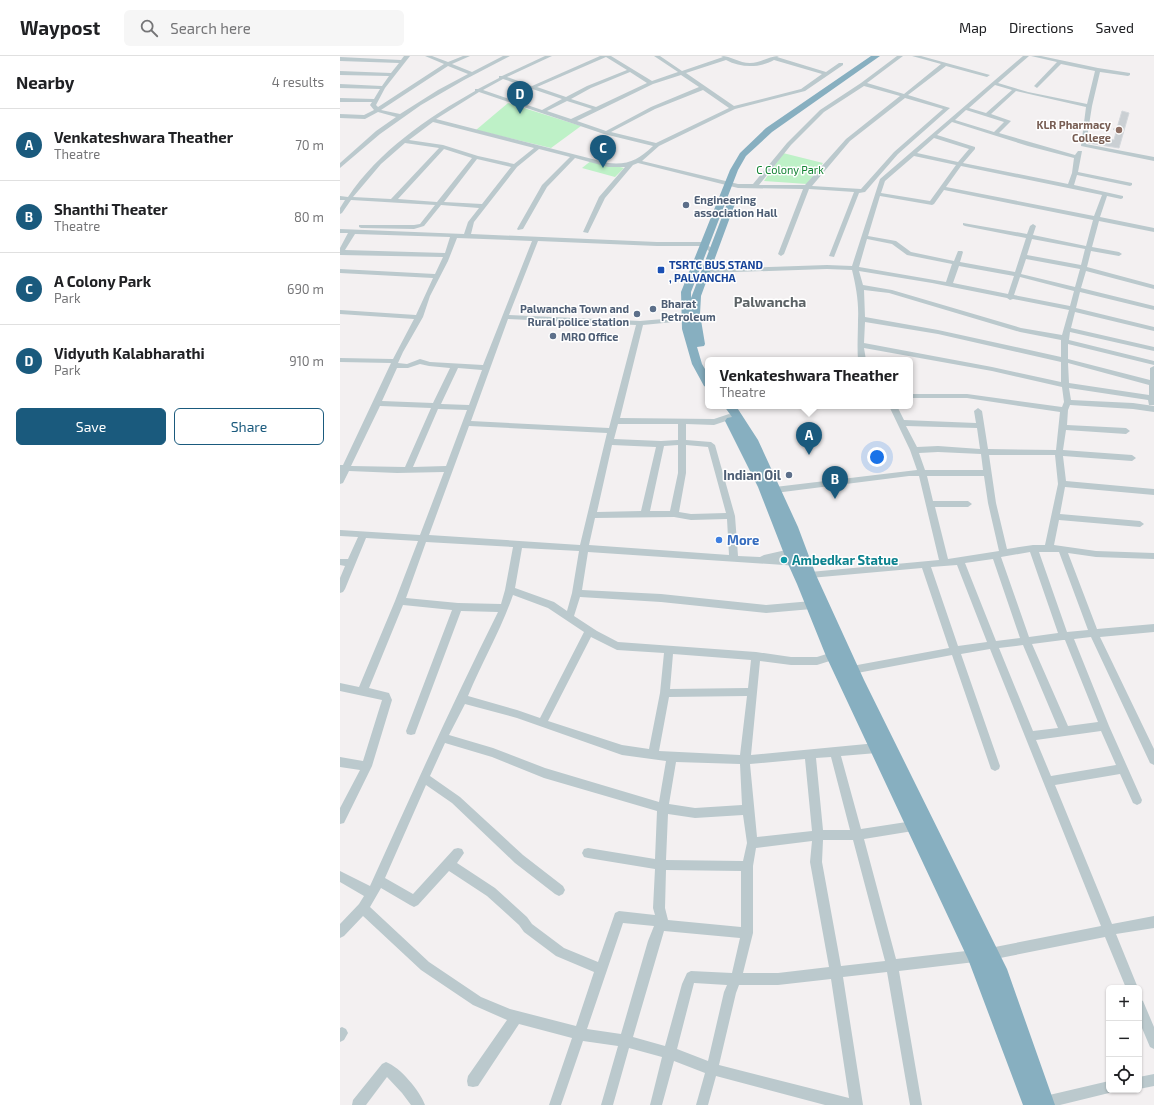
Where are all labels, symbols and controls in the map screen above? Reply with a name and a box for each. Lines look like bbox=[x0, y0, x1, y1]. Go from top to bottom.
search box bbox=[124, 10, 404, 46]
text: Waypost bbox=[20, 16, 100, 39]
icon: search bbox=[138, 17, 160, 39]
text: Search here bbox=[170, 19, 251, 37]
text: Map bbox=[959, 19, 987, 36]
text: Directions bbox=[1009, 19, 1074, 36]
text: Saved bbox=[1096, 19, 1134, 36]
text: Nearby bbox=[16, 72, 74, 92]
text: 4 results bbox=[272, 74, 324, 90]
pin: D bbox=[507, 81, 533, 114]
place label: KLR Pharmacy College bbox=[1036, 118, 1112, 144]
marker: KLR Pharmacy College bbox=[1114, 125, 1124, 135]
text: Venkateshwara Theather bbox=[54, 128, 233, 146]
pin: C bbox=[590, 135, 616, 168]
text: A bbox=[25, 137, 33, 153]
text: 70 m bbox=[295, 137, 324, 153]
text: Theatre bbox=[54, 146, 100, 162]
park label: C Colony Park bbox=[756, 163, 824, 176]
place label: Engineering association Hall bbox=[694, 193, 778, 219]
text: Shanthi Theater bbox=[54, 200, 168, 218]
marker: Engineering association Hall bbox=[681, 200, 691, 210]
text: B bbox=[25, 209, 33, 225]
text: 80 m bbox=[294, 209, 324, 225]
text: Theatre bbox=[54, 218, 100, 234]
place label: TSRTC BUS STAND , PALVANCHA bbox=[669, 258, 763, 284]
marker: TSRTC BUS STAND , PALVANCHA bbox=[656, 265, 666, 275]
text: A Colony Park bbox=[54, 272, 151, 290]
text: C bbox=[25, 281, 33, 297]
text: 690 m bbox=[287, 281, 324, 297]
text: Park bbox=[54, 290, 81, 306]
district label: Palwancha bbox=[734, 293, 806, 310]
place label: Bharat Petroleum bbox=[661, 297, 716, 323]
place label: Palwancha Town and Rural police station bbox=[520, 302, 629, 328]
marker: Bharat Petroleum bbox=[648, 304, 658, 314]
marker: Palwancha Town and Rural police station bbox=[632, 309, 642, 319]
place label: MRO Office bbox=[561, 330, 619, 343]
marker: MRO Office bbox=[548, 331, 558, 341]
text: Vidyuth Kalabharathi bbox=[54, 344, 205, 362]
text: D bbox=[25, 353, 33, 369]
text: 910 m bbox=[289, 353, 324, 369]
popup bbox=[705, 357, 913, 409]
text: Park bbox=[54, 362, 81, 378]
text: Venkateshwara Theather bbox=[719, 366, 899, 384]
text: Theatre bbox=[719, 384, 766, 400]
button: Save bbox=[16, 408, 166, 445]
button: Share bbox=[174, 408, 324, 445]
pin: A bbox=[796, 422, 822, 455]
your location bbox=[867, 447, 887, 467]
pin: B bbox=[822, 466, 848, 499]
place label: Indian Oil bbox=[723, 467, 782, 483]
marker: Indian Oil bbox=[784, 470, 794, 480]
place label: More bbox=[727, 532, 759, 548]
marker: More bbox=[714, 535, 724, 545]
place label: Ambedkar Statue bbox=[792, 552, 898, 568]
marker: Ambedkar Statue bbox=[779, 555, 789, 565]
map controls bbox=[1106, 985, 1142, 1093]
button: + bbox=[1106, 985, 1142, 1021]
button: − bbox=[1106, 1021, 1142, 1057]
button: locate bbox=[1106, 1057, 1142, 1093]

